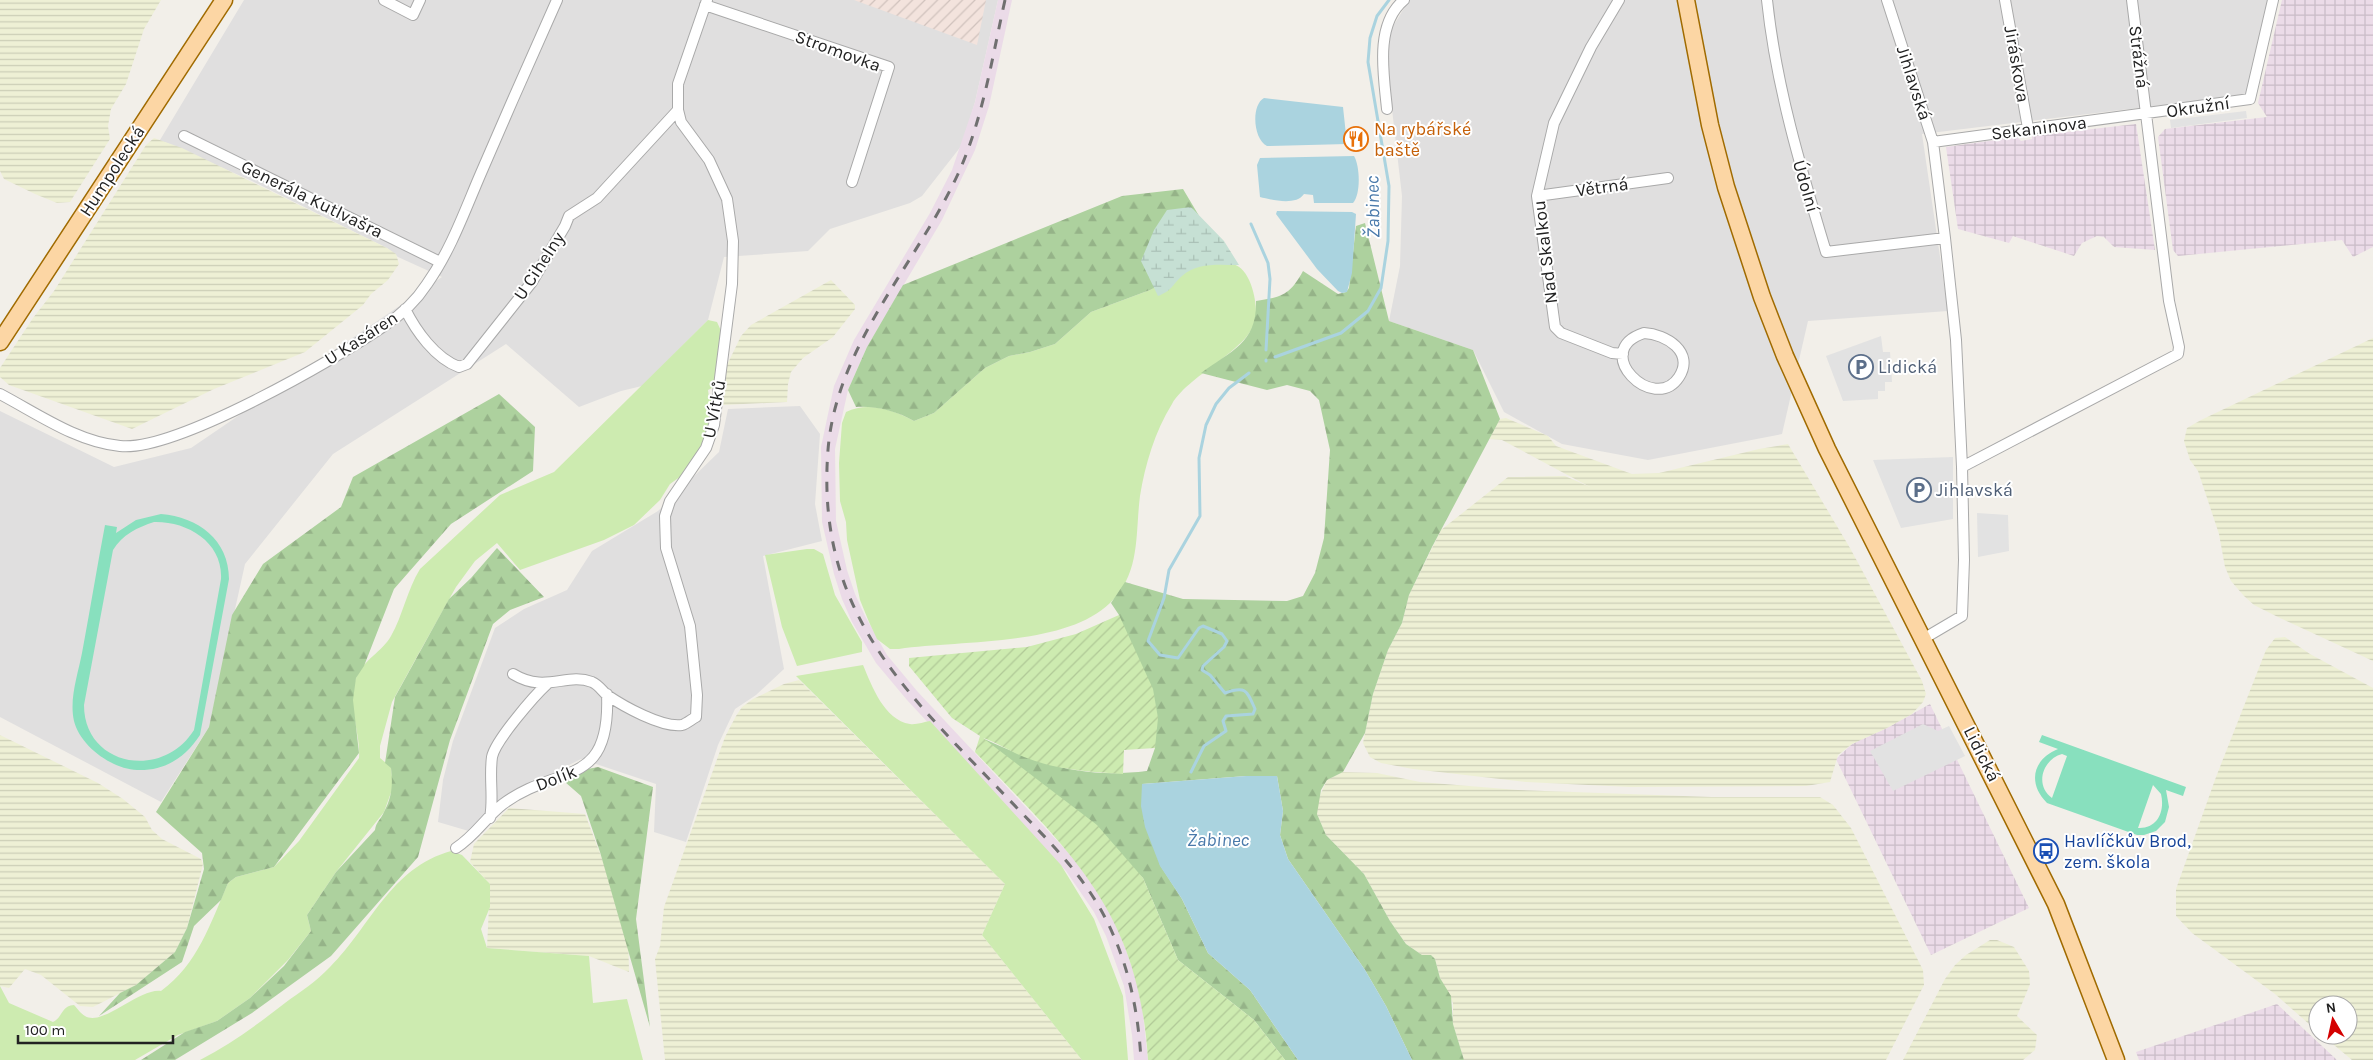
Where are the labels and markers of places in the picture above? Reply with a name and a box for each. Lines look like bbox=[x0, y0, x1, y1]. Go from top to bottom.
place label: Na rybářské baště bbox=[1374, 118, 1471, 161]
restaurant icon: Na rybářské baště bbox=[1343, 126, 1369, 152]
parking icon: Lidická bbox=[1848, 354, 1874, 380]
place label: Lidická bbox=[1878, 356, 1937, 378]
parking icon: Jihlavská bbox=[1906, 477, 1932, 503]
place label: Jihlavská bbox=[1936, 479, 2013, 501]
place label: Havlíčkův Brod, zem. škola bbox=[2064, 830, 2191, 873]
bus stop icon: Havlíčkův Brod, zem. škola bbox=[2033, 838, 2059, 864]

